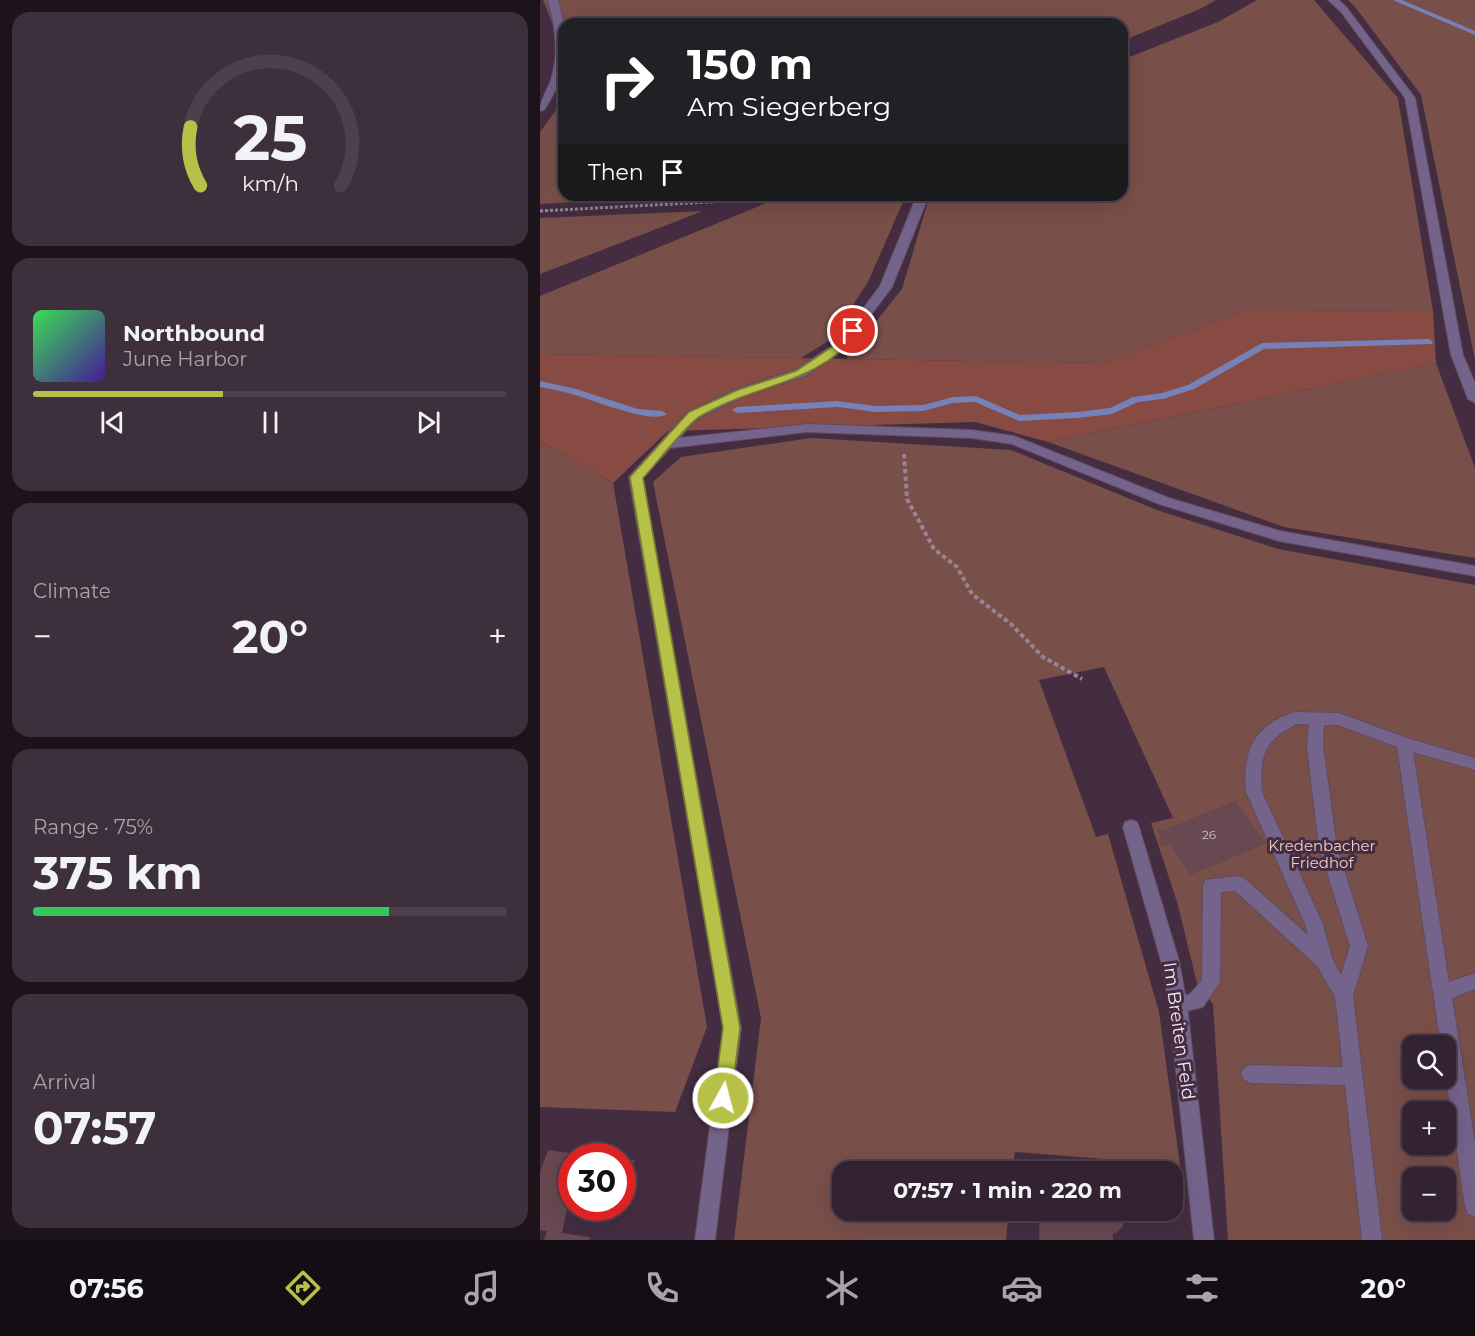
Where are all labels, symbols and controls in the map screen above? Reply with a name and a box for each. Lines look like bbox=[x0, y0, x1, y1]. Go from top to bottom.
text: 150 m bbox=[687, 38, 813, 90]
icon: right bbox=[588, 42, 666, 120]
text: Am Siegerberg bbox=[687, 90, 891, 123]
text: 25 bbox=[233, 100, 307, 176]
icon: arrive bbox=[656, 156, 689, 189]
text: Then bbox=[588, 159, 644, 186]
text: km/h bbox=[241, 170, 299, 196]
pin bbox=[827, 305, 878, 356]
icon: arrive bbox=[836, 314, 869, 347]
text: Northbound bbox=[123, 320, 265, 347]
text: June Harbor bbox=[123, 347, 247, 371]
icon: previous bbox=[96, 406, 129, 439]
icon: pause bbox=[254, 406, 287, 439]
icon: next bbox=[412, 406, 445, 439]
text: Climate bbox=[33, 579, 111, 603]
text: 20° bbox=[232, 609, 308, 664]
text: − bbox=[33, 616, 52, 656]
text: + bbox=[488, 616, 507, 656]
text: Range · 75% bbox=[33, 815, 153, 839]
house number: 26 bbox=[1202, 827, 1216, 842]
park label: Kredenbacher Friedhof bbox=[1268, 836, 1376, 872]
text: 375 km bbox=[33, 845, 202, 900]
street label: Im Breiten Feld bbox=[1158, 961, 1200, 1101]
map controls bbox=[1402, 1035, 1456, 1221]
button: search bbox=[1402, 1035, 1456, 1089]
position arrow bbox=[691, 1066, 755, 1130]
text: Arrival bbox=[33, 1070, 96, 1094]
text: 07:57 bbox=[33, 1100, 156, 1155]
button: + bbox=[1402, 1101, 1456, 1155]
speed limit sign: 30 bbox=[558, 1143, 636, 1221]
button: − bbox=[1402, 1167, 1456, 1221]
text: 07:57 · 1 min · 220 m bbox=[893, 1177, 1122, 1204]
icon: directions bbox=[282, 1267, 324, 1309]
icon: music bbox=[461, 1267, 503, 1309]
icon: phone bbox=[641, 1267, 683, 1309]
icon: climate bbox=[821, 1267, 863, 1309]
icon: car bbox=[1001, 1267, 1043, 1309]
icon: filters bbox=[1181, 1267, 1223, 1309]
text: 07:56 bbox=[69, 1272, 144, 1305]
text: 20° bbox=[1360, 1272, 1406, 1305]

